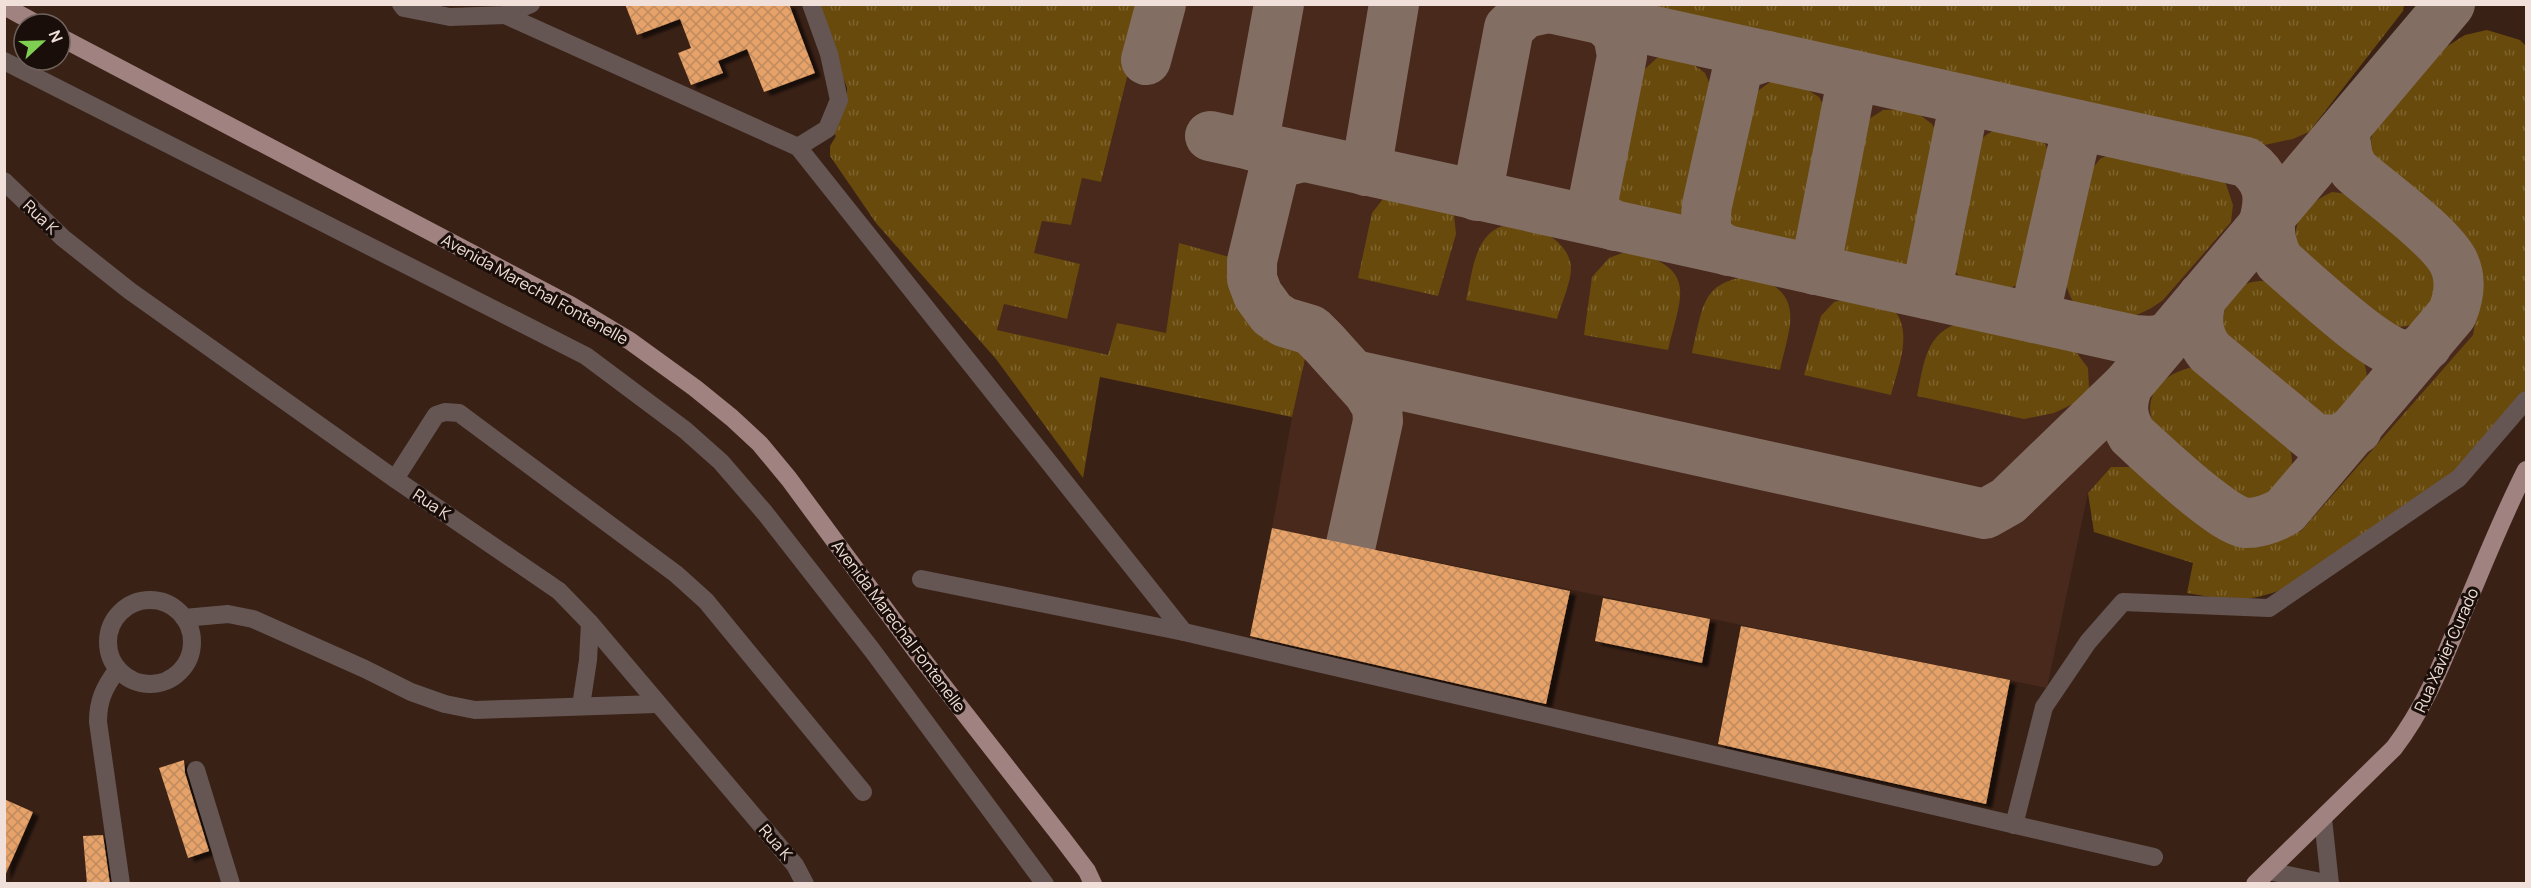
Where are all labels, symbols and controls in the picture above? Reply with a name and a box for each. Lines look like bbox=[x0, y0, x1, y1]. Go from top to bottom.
north arrow bbox=[12, 12, 72, 72]
text: N bbox=[44, 27, 68, 46]
street label: Rua K bbox=[19, 195, 64, 240]
street label: Avenida Marechal Fontenelle bbox=[438, 228, 632, 350]
street label: Rua K bbox=[409, 483, 456, 525]
street label: Avenida Marechal Fontenelle bbox=[827, 535, 971, 717]
street label: Rua Xavier Curado bbox=[2409, 584, 2483, 716]
street label: Rua K bbox=[754, 819, 798, 865]

